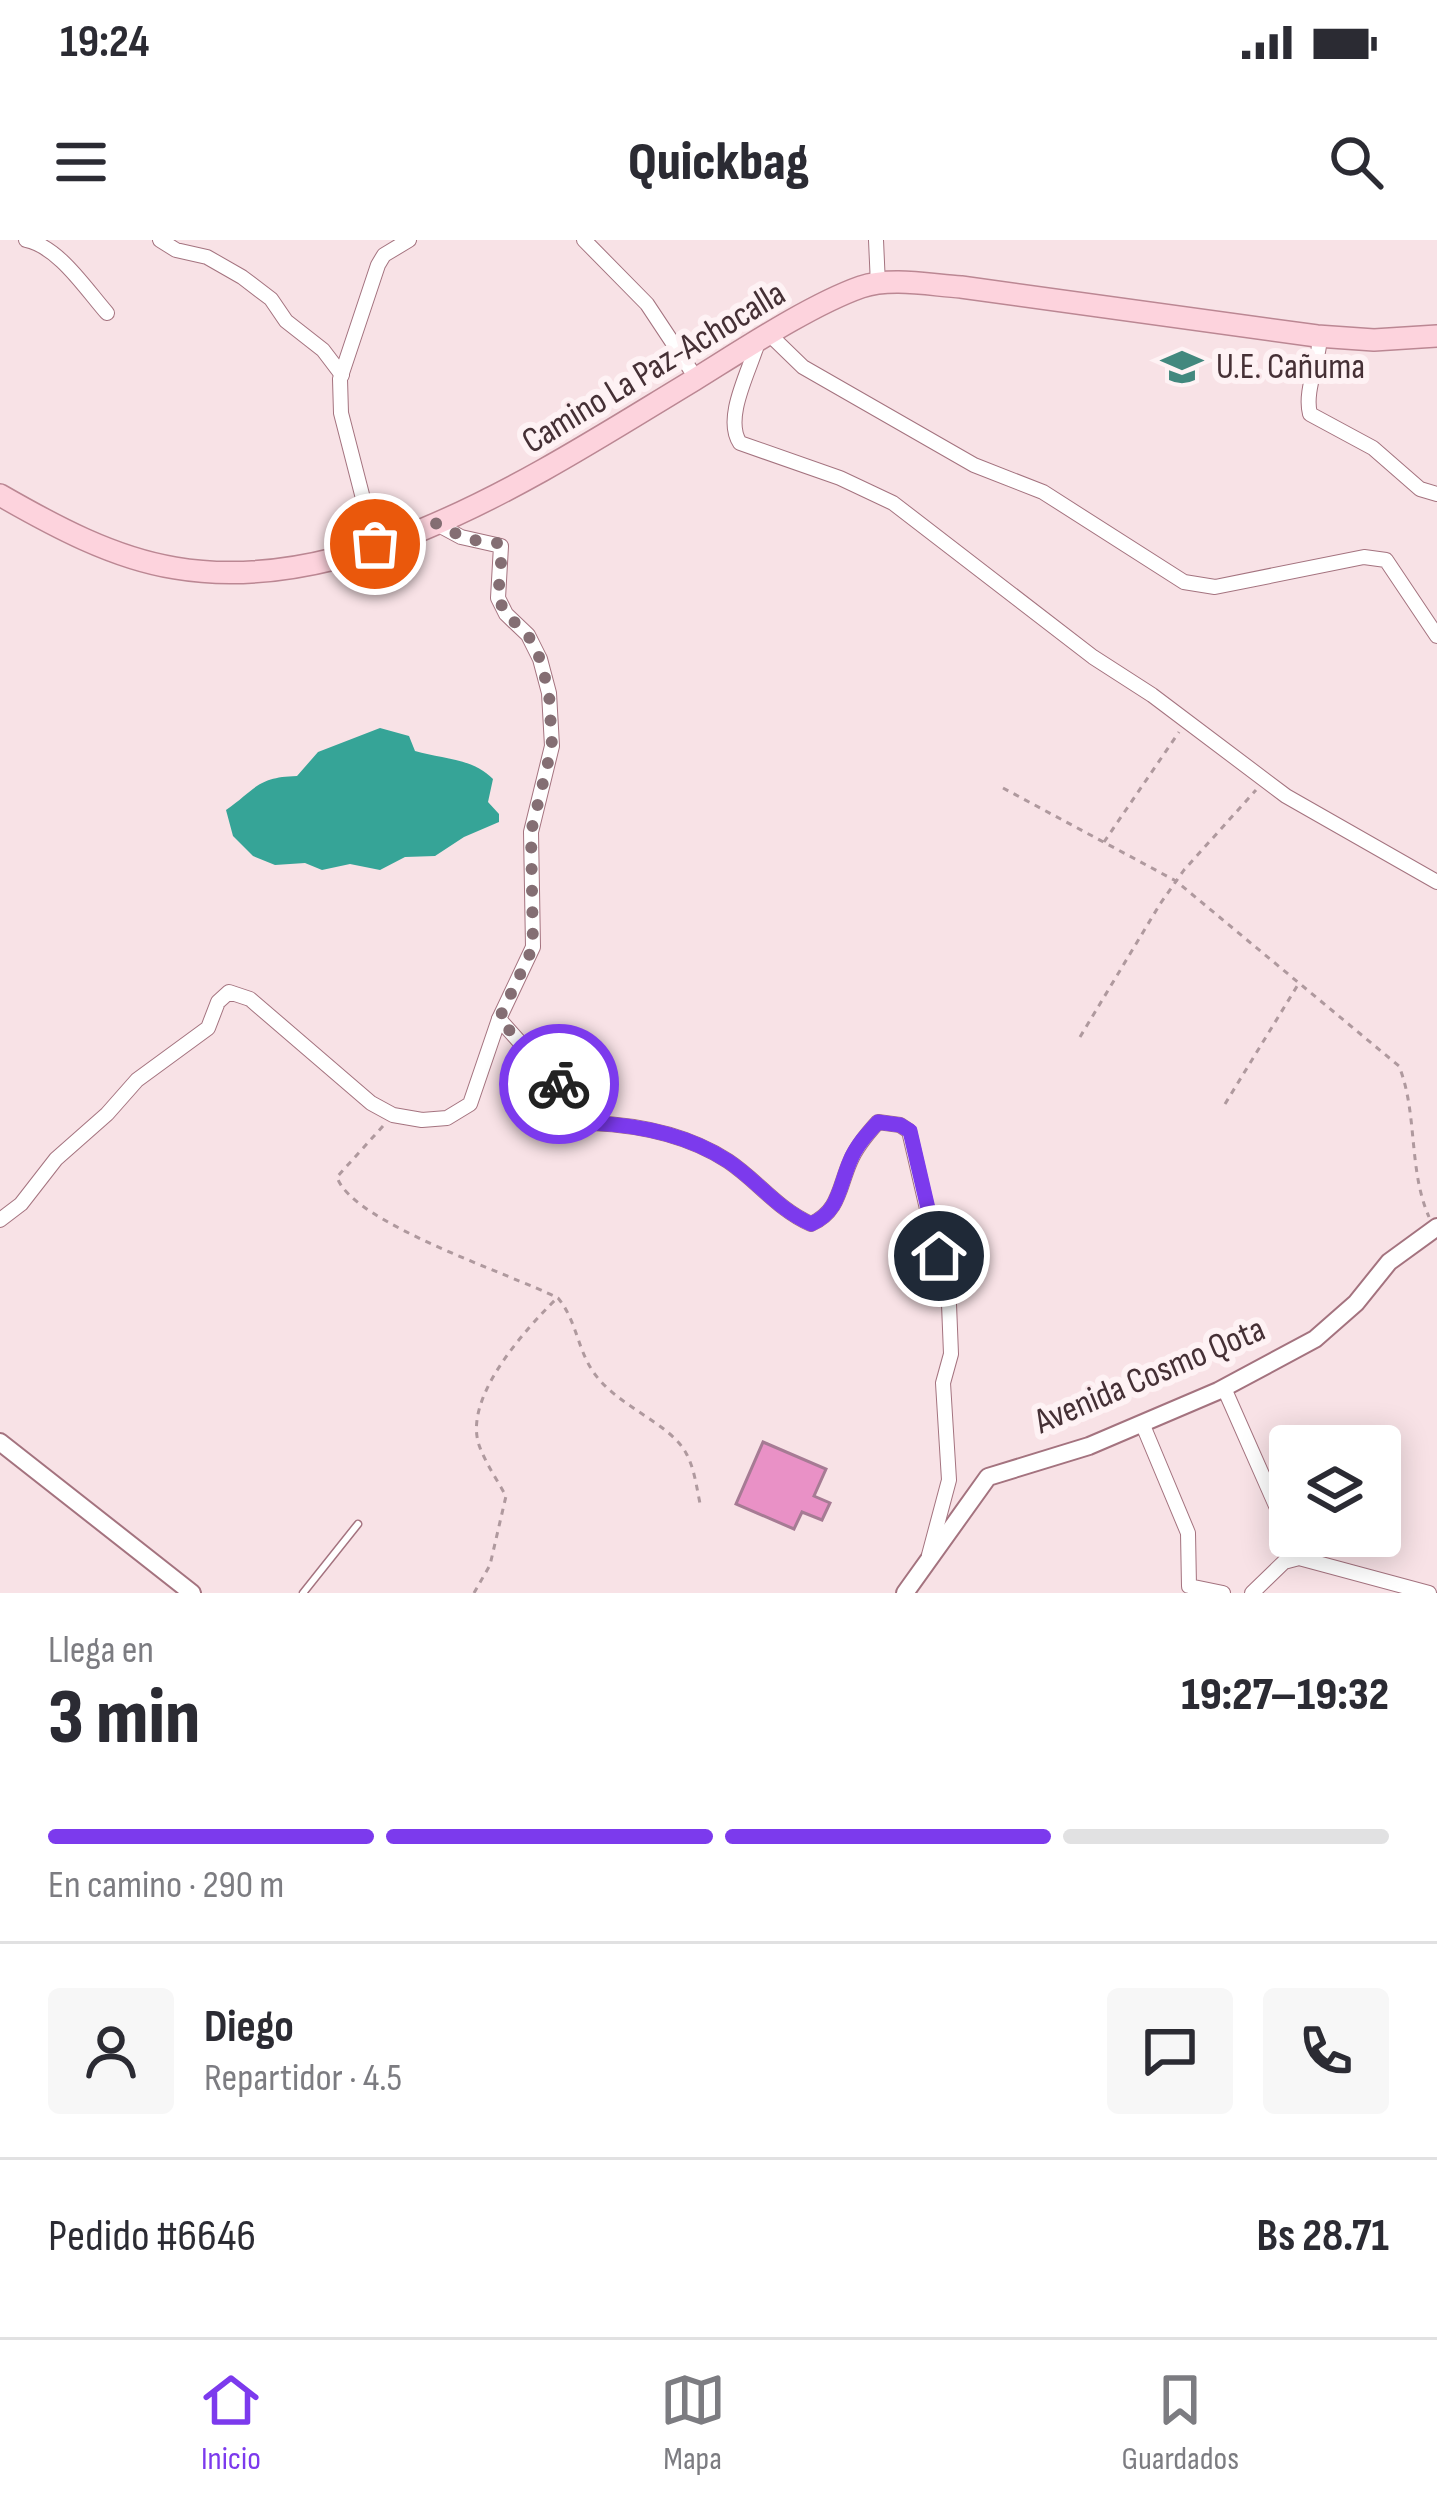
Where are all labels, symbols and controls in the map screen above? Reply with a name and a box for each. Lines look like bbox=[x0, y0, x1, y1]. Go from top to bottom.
text: 19:24 bbox=[60, 15, 149, 70]
icon: menu bbox=[48, 129, 114, 195]
icon: search bbox=[1323, 129, 1389, 195]
text: Quickbag bbox=[628, 130, 809, 195]
street label: Camino La Paz-Achocalla bbox=[515, 273, 793, 463]
school or university icon: U.E. Cañuma bbox=[1159, 344, 1205, 390]
place label: U.E. Cañuma bbox=[1216, 346, 1365, 389]
pin bbox=[324, 493, 426, 595]
icon: bag bbox=[342, 511, 408, 577]
courier bbox=[499, 1024, 619, 1144]
icon: bike bbox=[526, 1051, 592, 1117]
pin bbox=[888, 1205, 990, 1307]
icon: home bbox=[906, 1223, 972, 1289]
street label: Avenida Cosmo Qota bbox=[1027, 1308, 1272, 1444]
map controls bbox=[1269, 1425, 1401, 1557]
button: layers bbox=[1269, 1425, 1401, 1557]
text: Llega en bbox=[48, 1627, 154, 1674]
text: 19:27–19:32 bbox=[1181, 1668, 1389, 1723]
text: 3 min bbox=[48, 1672, 200, 1765]
text: En camino · 290 m bbox=[48, 1862, 284, 1909]
button: person bbox=[48, 1988, 174, 2114]
button: chat bbox=[1107, 1988, 1233, 2114]
button: phone bbox=[1263, 1988, 1389, 2114]
text: Diego bbox=[204, 2000, 294, 2055]
text: Repartidor · 4.5 bbox=[204, 2055, 402, 2102]
text: Pedido #6646 bbox=[48, 2209, 256, 2264]
text: Bs 28.71 bbox=[1257, 2209, 1389, 2264]
tab: Inicio bbox=[198, 2367, 264, 2479]
tab: Mapa bbox=[660, 2367, 726, 2479]
tab: Guardados bbox=[1121, 2367, 1239, 2479]

